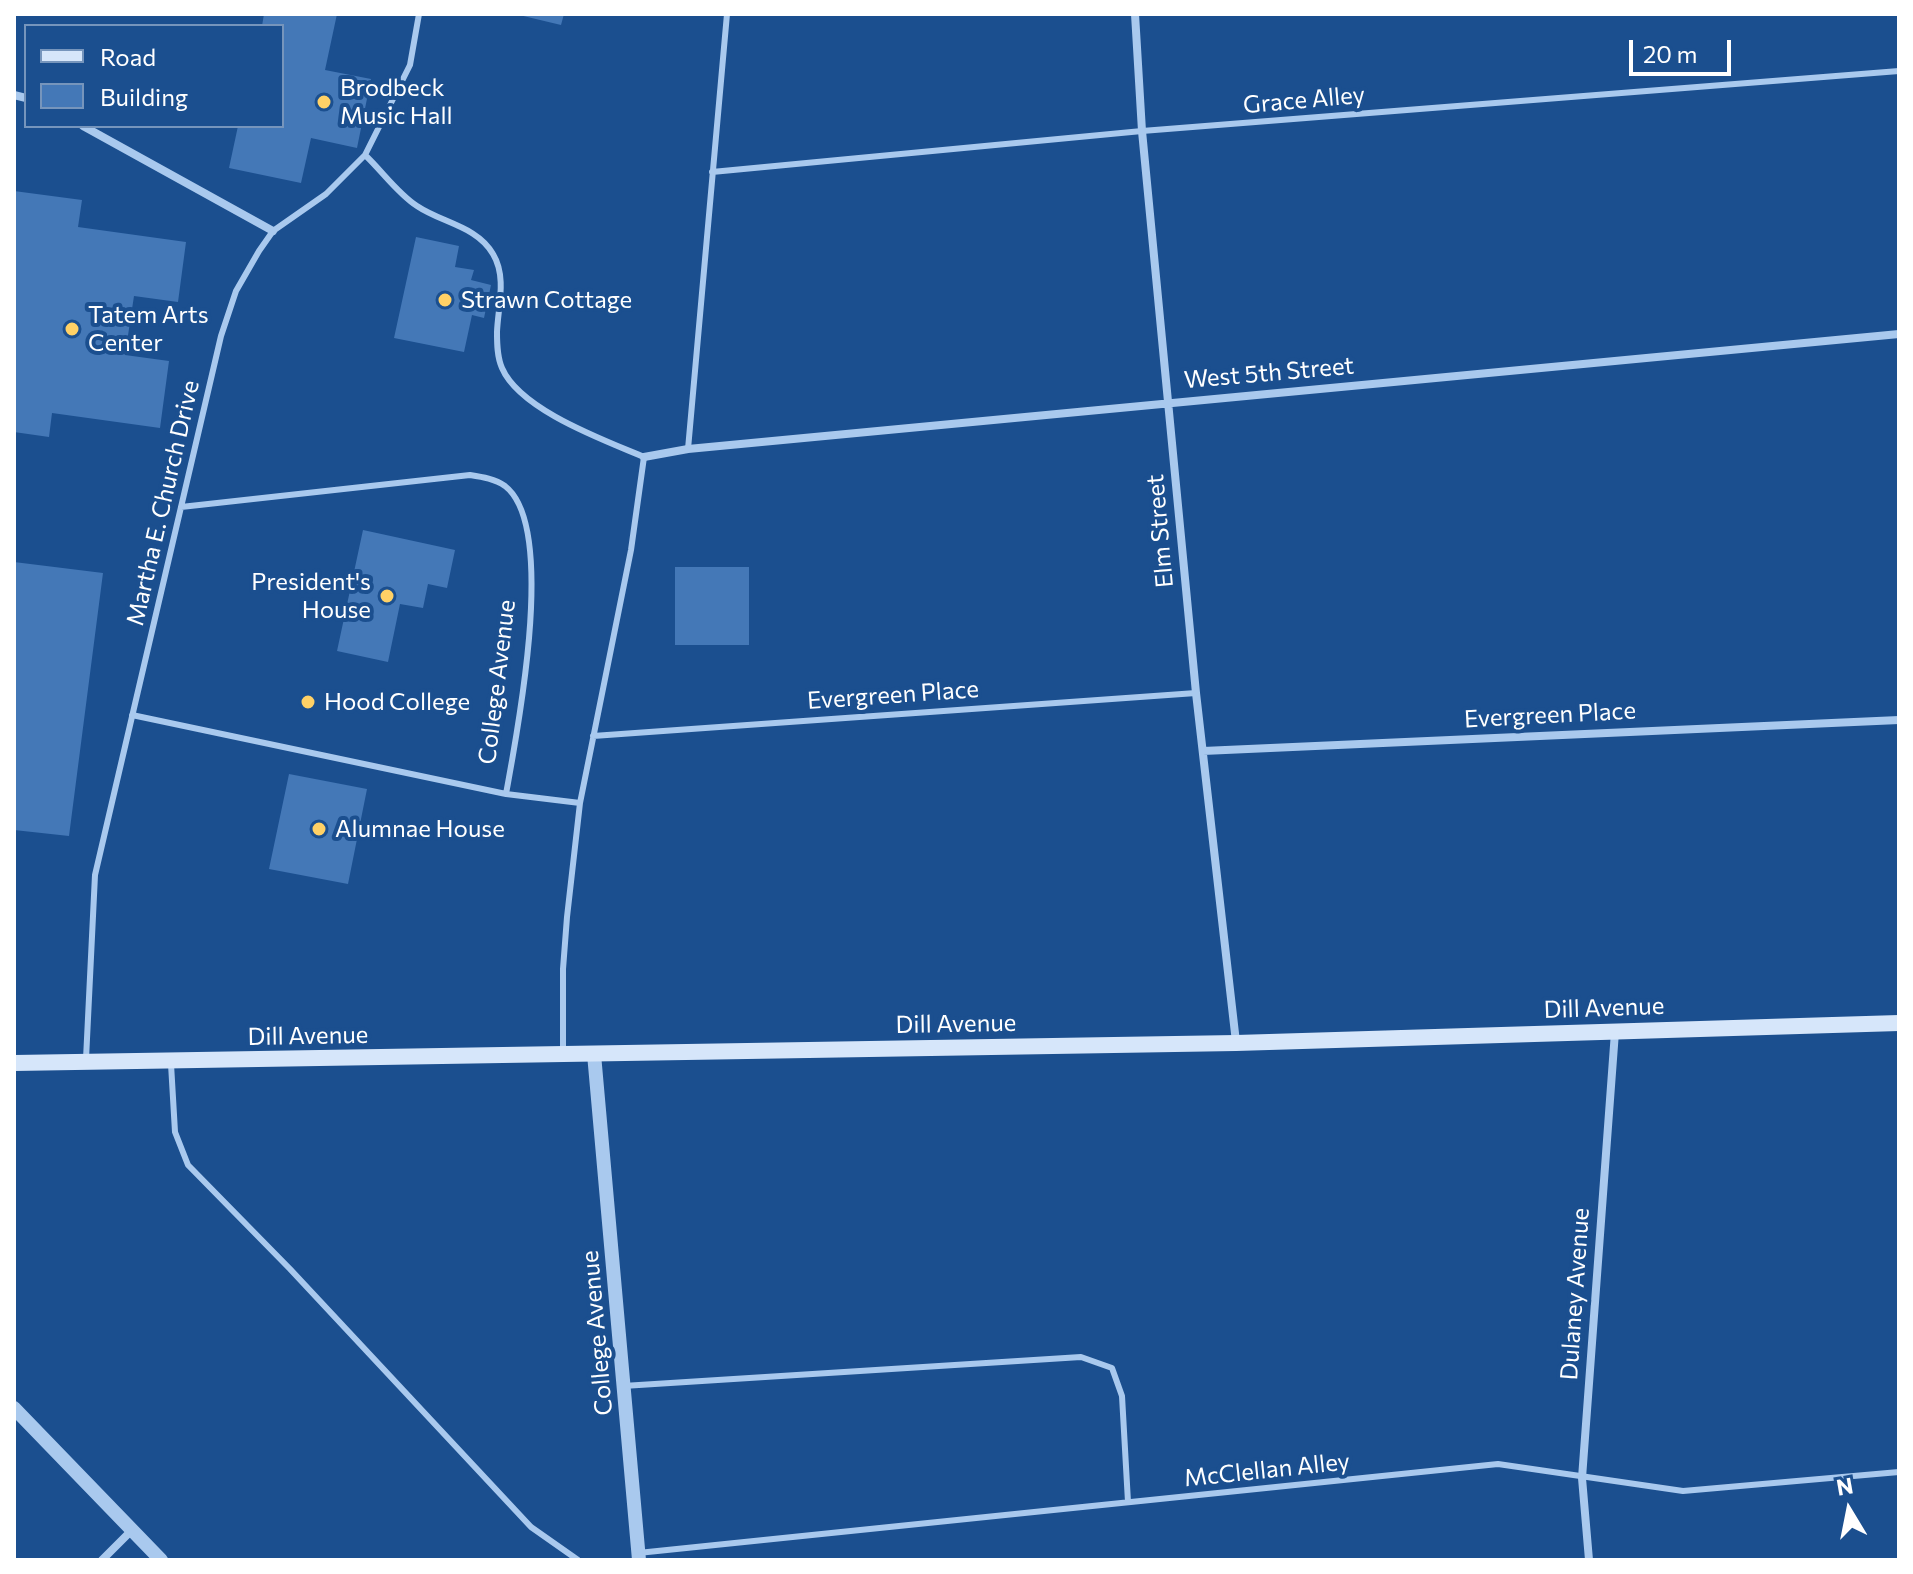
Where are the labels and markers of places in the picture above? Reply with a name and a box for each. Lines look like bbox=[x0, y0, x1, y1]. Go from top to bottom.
place label: Brodbeck Music Hall bbox=[340, 74, 453, 130]
marker: Brodbeck Music Hall bbox=[315, 93, 333, 111]
place label: Strawn Cottage bbox=[461, 286, 632, 314]
marker: Strawn Cottage bbox=[436, 291, 454, 309]
place label: Tatem Arts Center bbox=[88, 301, 209, 357]
marker: Tatem Arts Center bbox=[63, 320, 81, 338]
place label: President's House bbox=[251, 568, 371, 624]
marker: President's House bbox=[378, 587, 396, 605]
place label: Hood College bbox=[324, 688, 470, 716]
marker: Hood College bbox=[299, 693, 317, 711]
place label: Alumnae House bbox=[335, 815, 505, 843]
marker: Alumnae House bbox=[310, 820, 328, 838]

